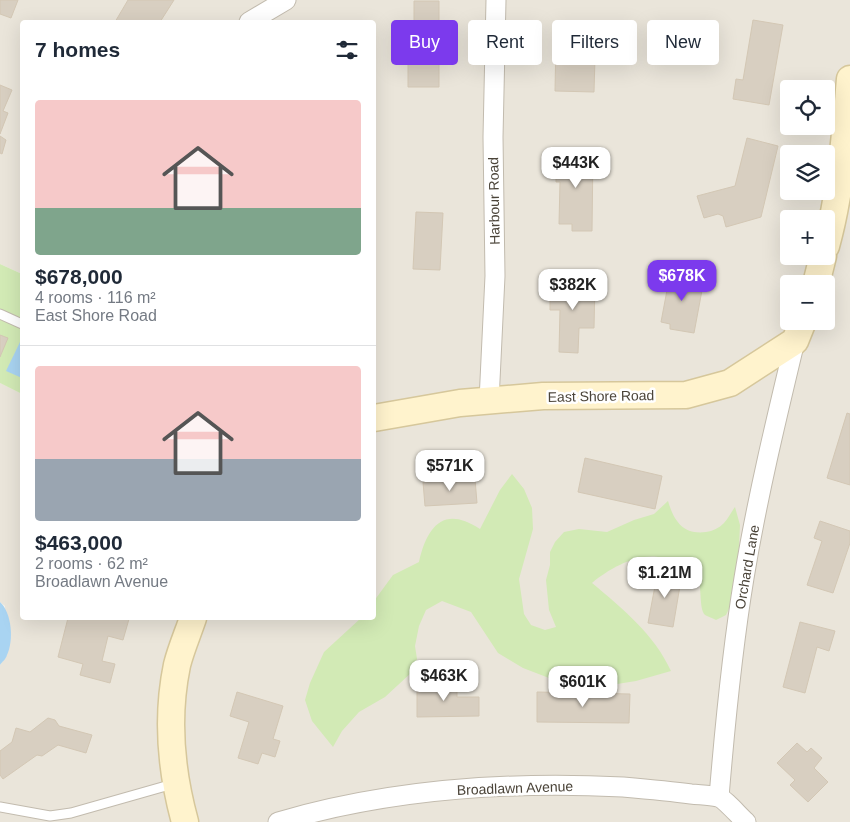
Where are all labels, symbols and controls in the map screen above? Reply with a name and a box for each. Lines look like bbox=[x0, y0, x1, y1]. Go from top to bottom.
chip: Buy bbox=[391, 20, 458, 65]
chip: Rent bbox=[468, 20, 542, 65]
chip: Filters bbox=[552, 20, 637, 65]
chip: New bbox=[647, 20, 719, 65]
icon: filters bbox=[333, 36, 361, 64]
text: 7 homes bbox=[35, 38, 120, 61]
map controls bbox=[780, 80, 835, 330]
button: locate bbox=[780, 80, 835, 135]
icon: home bbox=[153, 133, 243, 223]
button: layers bbox=[780, 145, 835, 200]
pin: $443K bbox=[541, 146, 611, 189]
text: $443K bbox=[552, 154, 600, 171]
street label: Harbour Road bbox=[485, 157, 503, 245]
button: + bbox=[780, 210, 835, 265]
pin: $678K bbox=[647, 260, 717, 302]
text: $678,000 bbox=[35, 265, 123, 288]
text: $678K bbox=[658, 267, 706, 284]
pin: $382K bbox=[538, 268, 608, 311]
button: − bbox=[780, 275, 835, 330]
text: $382K bbox=[549, 276, 597, 293]
text: 4 rooms · 116 m² bbox=[35, 289, 156, 306]
text: East Shore Road bbox=[35, 307, 157, 324]
street label: East Shore Road bbox=[548, 387, 654, 405]
icon: home bbox=[153, 398, 243, 488]
pin: $571K bbox=[415, 450, 485, 492]
text: $571K bbox=[426, 457, 474, 474]
street label: Orchard Lane bbox=[732, 523, 762, 611]
text: $463,000 bbox=[35, 531, 123, 554]
text: 2 rooms · 62 m² bbox=[35, 555, 148, 572]
pin: $1.21M bbox=[624, 556, 706, 599]
text: $1.21M bbox=[638, 564, 692, 581]
text: Broadlawn Avenue bbox=[35, 573, 168, 590]
pin: $463K bbox=[409, 660, 479, 702]
pin: $601K bbox=[548, 666, 618, 708]
text: $463K bbox=[420, 667, 468, 684]
text: $601K bbox=[559, 673, 607, 690]
street label: Broadlawn Avenue bbox=[457, 778, 574, 798]

